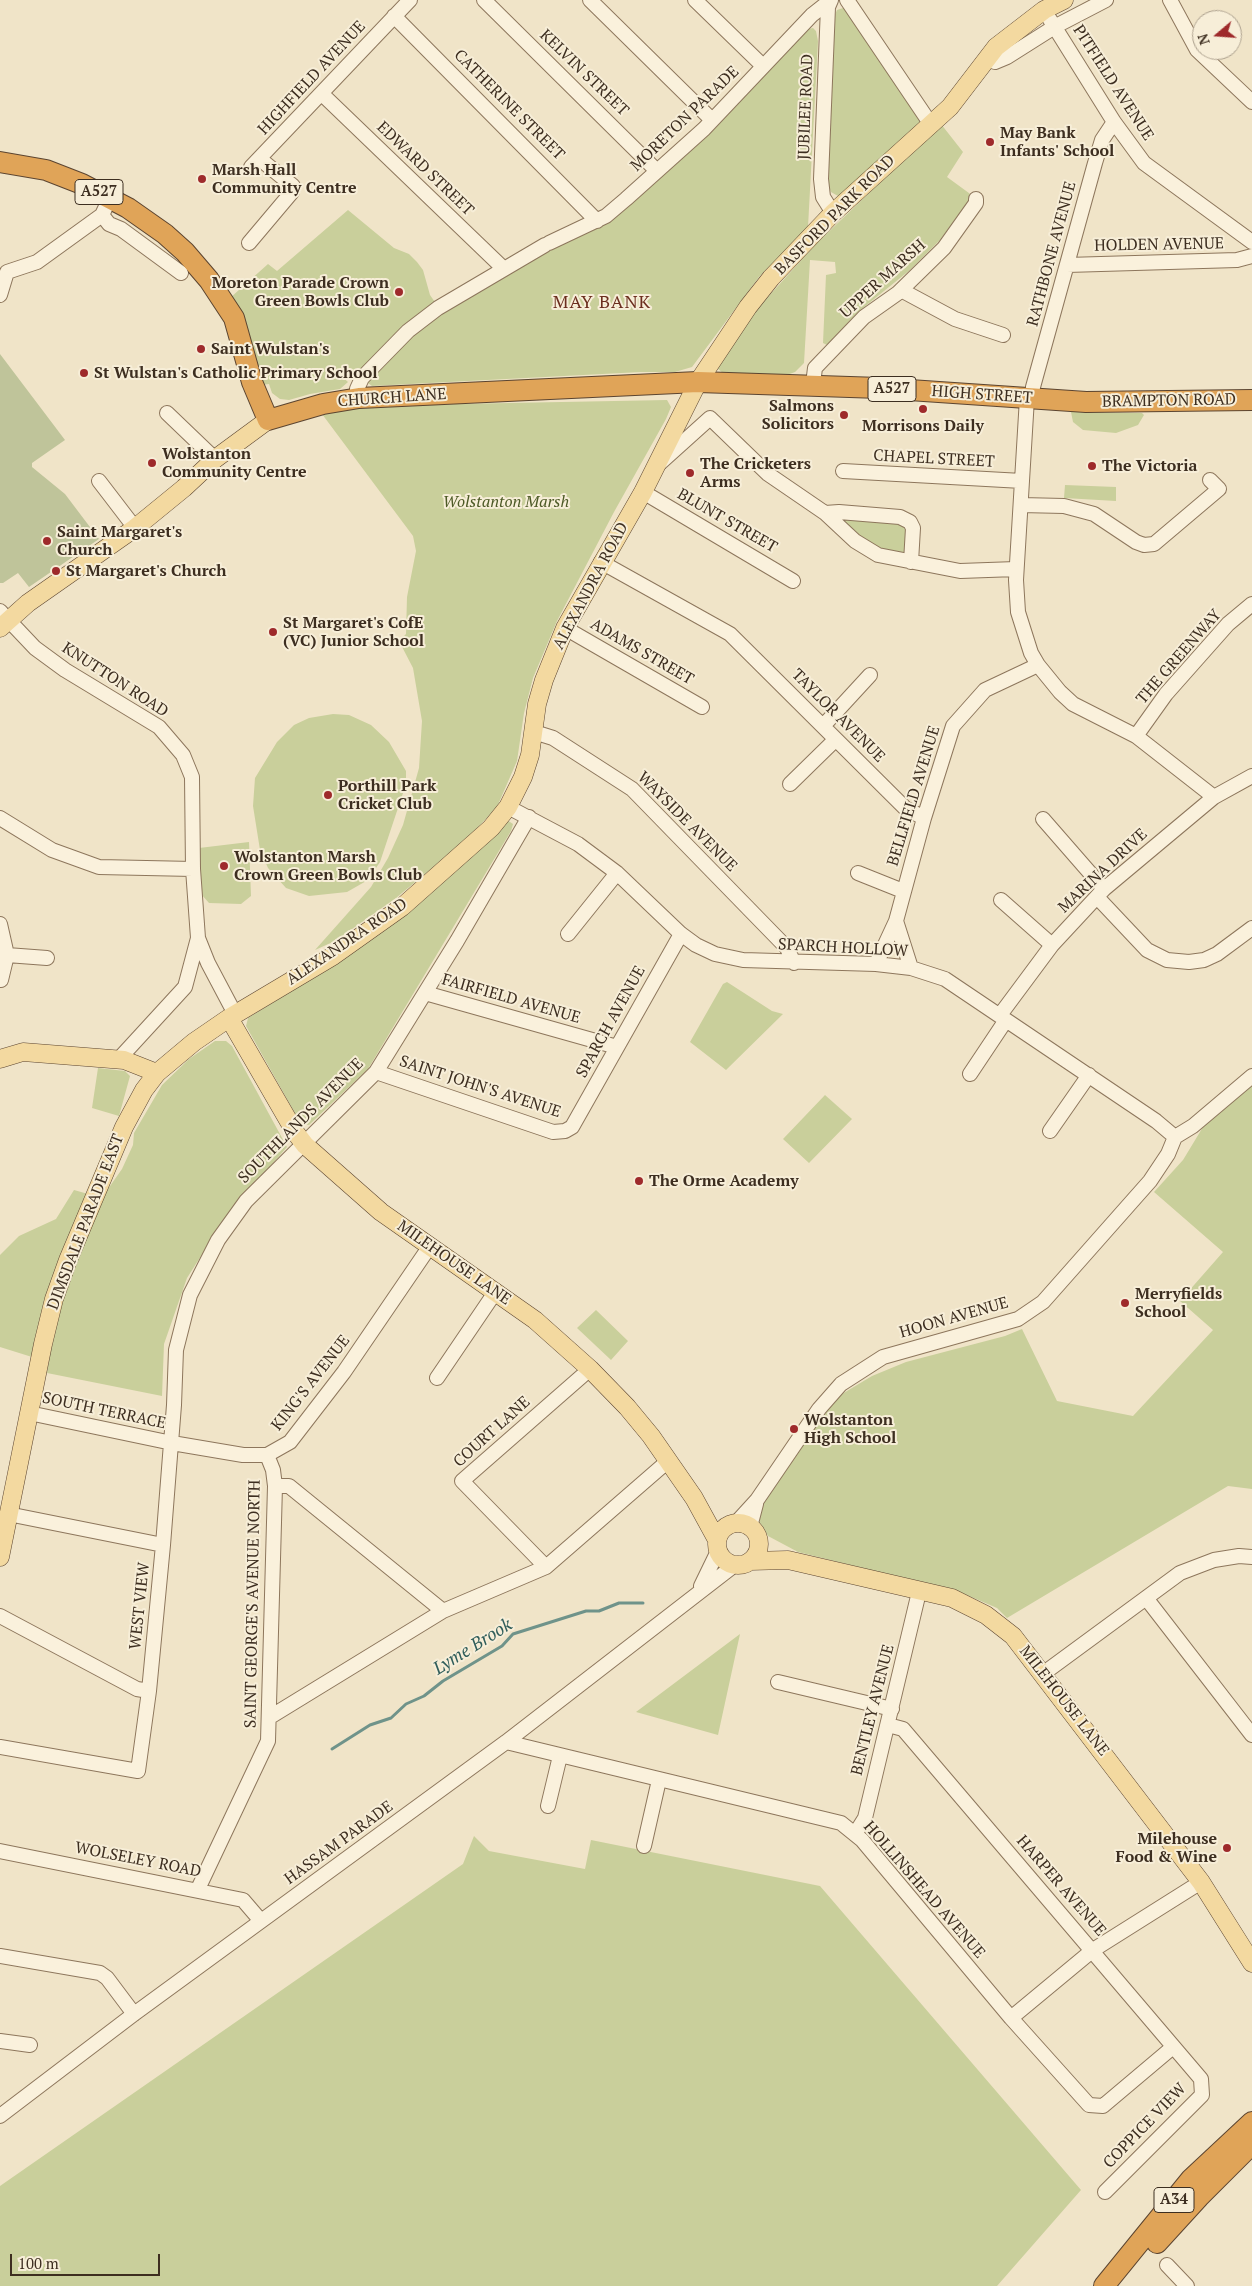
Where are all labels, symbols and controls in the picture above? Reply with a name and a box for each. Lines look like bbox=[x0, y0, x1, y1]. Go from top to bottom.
north arrow bbox=[1192, 10, 1242, 60]
street label: HIGHFIELD AVENUE bbox=[254, 17, 370, 139]
street label: PITFIELD AVENUE bbox=[1068, 22, 1158, 144]
street label: KELVIN STREET bbox=[536, 26, 632, 120]
text: N bbox=[1193, 31, 1214, 47]
street label: CATHERINE STREET bbox=[450, 46, 568, 164]
street label: JUBILEE ROAD bbox=[795, 54, 817, 160]
street label: MORETON PARADE bbox=[627, 62, 743, 176]
street label: EDWARD STREET bbox=[373, 118, 477, 220]
place label: May Bank Infants' School bbox=[1000, 123, 1114, 161]
marker: May Bank Infants' School bbox=[984, 136, 996, 148]
street label: BASFORD PARK ROAD bbox=[771, 151, 899, 279]
place label: Marsh Hall Community Centre bbox=[212, 160, 357, 198]
marker: Marsh Hall Community Centre bbox=[196, 173, 208, 185]
street label: RATHBONE AVENUE bbox=[1023, 179, 1081, 329]
road number: A527 bbox=[75, 180, 123, 204]
street label: HOLDEN AVENUE bbox=[1094, 234, 1224, 256]
street label: UPPER MARSH bbox=[836, 236, 930, 322]
place label: Moreton Parade Crown Green Bowls Club bbox=[212, 273, 389, 311]
marker: Moreton Parade Crown Green Bowls Club bbox=[393, 286, 405, 298]
district label: MAY BANK bbox=[552, 292, 652, 314]
place label: Saint Wulstan's bbox=[211, 339, 329, 359]
marker: Saint Wulstan's bbox=[195, 343, 207, 355]
place label: St Wulstan's Catholic Primary School bbox=[94, 363, 378, 383]
marker: St Wulstan's Catholic Primary School bbox=[78, 367, 90, 379]
road number: A527 bbox=[868, 376, 916, 402]
street label: HIGH STREET bbox=[931, 382, 1033, 408]
street label: CHURCH LANE bbox=[337, 385, 447, 411]
street label: BRAMPTON ROAD bbox=[1102, 390, 1236, 412]
place label: Salmons Solicitors bbox=[762, 396, 834, 434]
marker: Morrisons Daily bbox=[917, 403, 929, 415]
marker: Salmons Solicitors bbox=[838, 409, 850, 421]
place label: Morrisons Daily bbox=[862, 416, 984, 436]
place label: Wolstanton Community Centre bbox=[162, 444, 307, 482]
street label: CHAPEL STREET bbox=[873, 446, 995, 472]
place label: The Cricketers Arms bbox=[700, 454, 811, 492]
place label: The Victoria bbox=[1102, 456, 1197, 476]
marker: Wolstanton Community Centre bbox=[146, 457, 158, 469]
marker: The Victoria bbox=[1086, 460, 1098, 472]
marker: The Cricketers Arms bbox=[684, 467, 696, 479]
street label: BLUNT STREET bbox=[674, 485, 780, 557]
park label: Wolstanton Marsh bbox=[443, 492, 569, 512]
street label: ALEXANDRA ROAD bbox=[549, 519, 633, 653]
place label: Saint Margaret's Church bbox=[57, 522, 182, 560]
marker: Saint Margaret's Church bbox=[41, 535, 53, 547]
place label: St Margaret's Church bbox=[66, 561, 227, 581]
marker: St Margaret's Church bbox=[50, 565, 62, 577]
street label: THE GREENWAY bbox=[1133, 606, 1225, 708]
place label: St Margaret's CofE (VC) Junior School bbox=[283, 613, 424, 651]
street label: ADAMS STREET bbox=[587, 615, 697, 689]
marker: St Margaret's CofE (VC) Junior School bbox=[267, 626, 279, 638]
street label: KNUTTON ROAD bbox=[58, 639, 172, 721]
street label: TAYLOR AVENUE bbox=[787, 665, 889, 767]
street label: BELLFIELD AVENUE bbox=[884, 724, 944, 868]
street label: WAYSIDE AVENUE bbox=[633, 768, 741, 876]
place label: Porthill Park Cricket Club bbox=[338, 776, 436, 814]
marker: Porthill Park Cricket Club bbox=[322, 789, 334, 801]
street label: MARINA DRIVE bbox=[1055, 825, 1151, 917]
place label: Wolstanton Marsh Crown Green Bowls Club bbox=[234, 847, 422, 885]
marker: Wolstanton Marsh Crown Green Bowls Club bbox=[218, 860, 230, 872]
street label: ALEXANDRA ROAD bbox=[283, 895, 411, 989]
street label: SPARCH HOLLOW bbox=[777, 935, 909, 961]
street label: SPARCH AVENUE bbox=[572, 963, 650, 1081]
street label: FAIRFIELD AVENUE bbox=[440, 970, 582, 1028]
street label: SAINT JOHN'S AVENUE bbox=[397, 1052, 563, 1122]
street label: SOUTHLANDS AVENUE bbox=[234, 1054, 368, 1188]
street label: DIMSDALE PARADE EAST bbox=[44, 1132, 128, 1312]
place label: The Orme Academy bbox=[649, 1171, 799, 1191]
marker: The Orme Academy bbox=[633, 1175, 645, 1187]
street label: MILEHOUSE LANE bbox=[393, 1217, 515, 1309]
place label: Merryfields School bbox=[1135, 1284, 1222, 1322]
street label: HOON AVENUE bbox=[897, 1293, 1011, 1343]
marker: Merryfields School bbox=[1119, 1297, 1131, 1309]
street label: KING'S AVENUE bbox=[268, 1331, 354, 1435]
street label: SOUTH TERRACE bbox=[40, 1389, 168, 1433]
street label: COURT LANE bbox=[450, 1393, 534, 1471]
place label: Wolstanton High School bbox=[804, 1410, 896, 1448]
marker: Wolstanton High School bbox=[788, 1423, 800, 1435]
street label: SAINT GEORGE'S AVENUE NORTH bbox=[241, 1480, 265, 1728]
street label: WEST VIEW bbox=[126, 1562, 154, 1650]
water label: Lyme Brook bbox=[430, 1614, 516, 1680]
street label: BENTLEY AVENUE bbox=[847, 1642, 899, 1778]
street label: MILEHOUSE LANE bbox=[1015, 1642, 1113, 1760]
street label: HASSAM PARADE bbox=[281, 1797, 397, 1889]
street label: HOLLINSHEAD AVENUE bbox=[859, 1818, 989, 1962]
place label: Milehouse Food & Wine bbox=[1115, 1829, 1217, 1867]
street label: HARPER AVENUE bbox=[1012, 1832, 1110, 1940]
street label: WOLSELEY ROAD bbox=[73, 1838, 203, 1882]
marker: Milehouse Food & Wine bbox=[1221, 1842, 1233, 1854]
street label: COPPICE VIEW bbox=[1100, 2079, 1190, 2173]
road number: A34 bbox=[1154, 2188, 1194, 2212]
scale bar bbox=[12, 2244, 162, 2276]
text: 100 m bbox=[18, 2253, 59, 2273]

